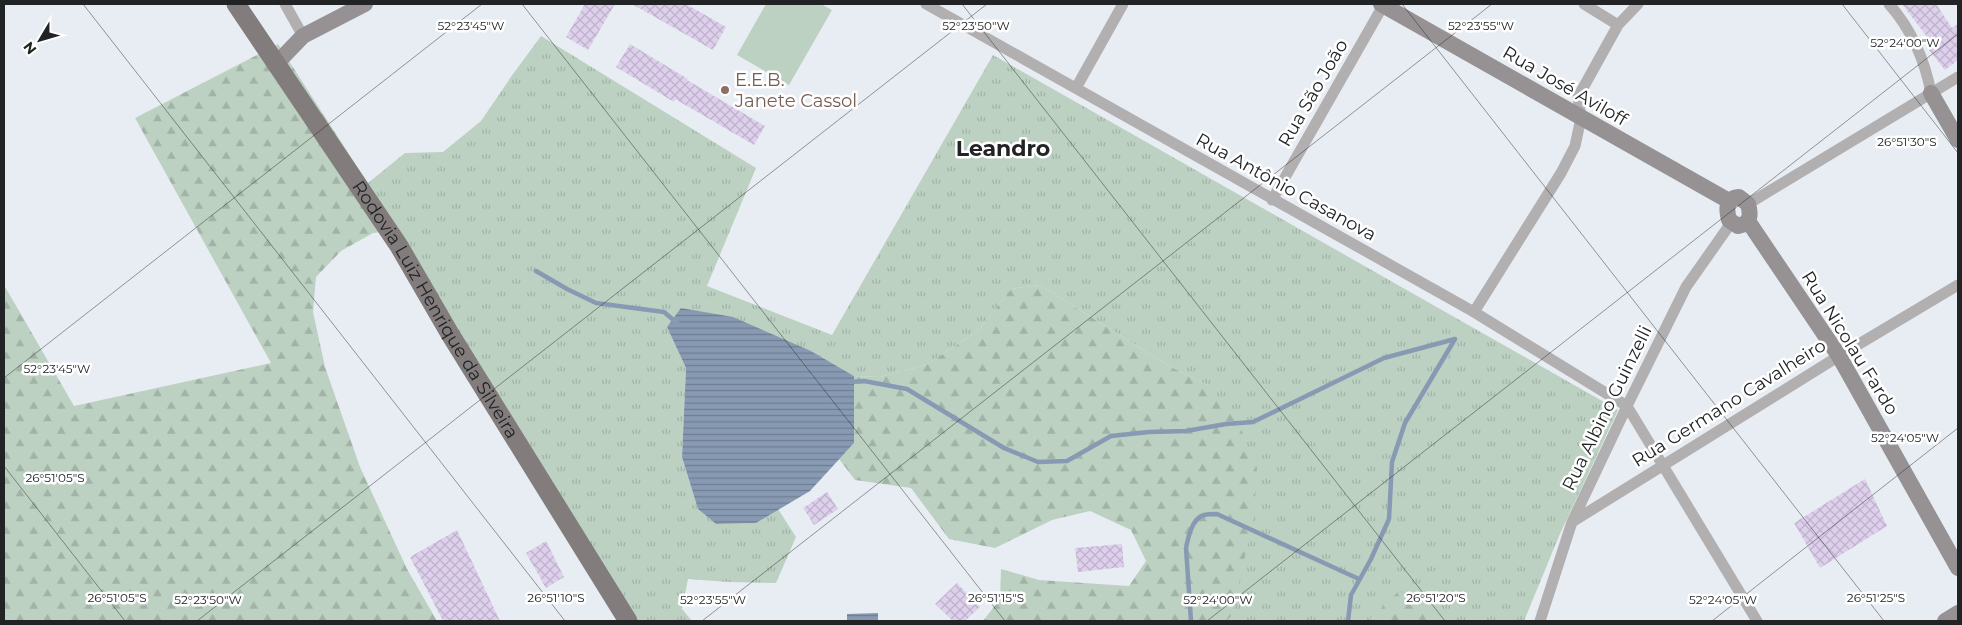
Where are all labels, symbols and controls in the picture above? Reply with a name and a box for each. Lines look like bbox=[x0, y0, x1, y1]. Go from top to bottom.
north arrow bbox=[15, 15, 65, 65]
text: 52°23'45"W bbox=[438, 18, 504, 33]
text: 52°23'50"W bbox=[942, 18, 1010, 33]
text: 52°23'55"W bbox=[1448, 18, 1514, 33]
street label: Rua São João bbox=[1273, 35, 1353, 151]
text: 52°24'00"W bbox=[1870, 35, 1940, 50]
text: N bbox=[19, 38, 40, 58]
street label: Rua José Aviloff bbox=[1499, 41, 1632, 131]
place label: E.E.B. Janete Cassol bbox=[734, 69, 857, 112]
marker: E.E.B. Janete Cassol bbox=[719, 84, 731, 96]
street label: Rua Antônio Casanova bbox=[1192, 128, 1380, 246]
text: 26°51'30"S bbox=[1877, 134, 1937, 149]
district label: Leandro bbox=[956, 135, 1050, 162]
street label: Rodovia Luiz Henrique da Silveira bbox=[347, 177, 523, 443]
street label: Rua Nicolau Fardo bbox=[1797, 267, 1903, 419]
street label: Rua Albino Guinzelli bbox=[1557, 322, 1657, 494]
street label: Rua Germano Cavalheiro bbox=[1628, 334, 1830, 472]
text: 52°23'45"W bbox=[24, 361, 90, 376]
text: 52°24'05"W bbox=[1871, 430, 1939, 445]
text: 26°51'05"S bbox=[25, 470, 85, 485]
text: 26°51'05"S bbox=[87, 590, 147, 605]
text: 26°51'10"S bbox=[527, 590, 585, 605]
text: 26°51'15"S bbox=[968, 590, 1024, 605]
text: 26°51'20"S bbox=[1406, 590, 1466, 605]
text: 26°51'25"S bbox=[1847, 590, 1905, 605]
text: 52°23'50"W bbox=[174, 592, 242, 607]
text: 52°23'55"W bbox=[680, 592, 746, 607]
text: 52°24'00"W bbox=[1183, 592, 1253, 607]
text: 52°24'05"W bbox=[1689, 592, 1757, 607]

